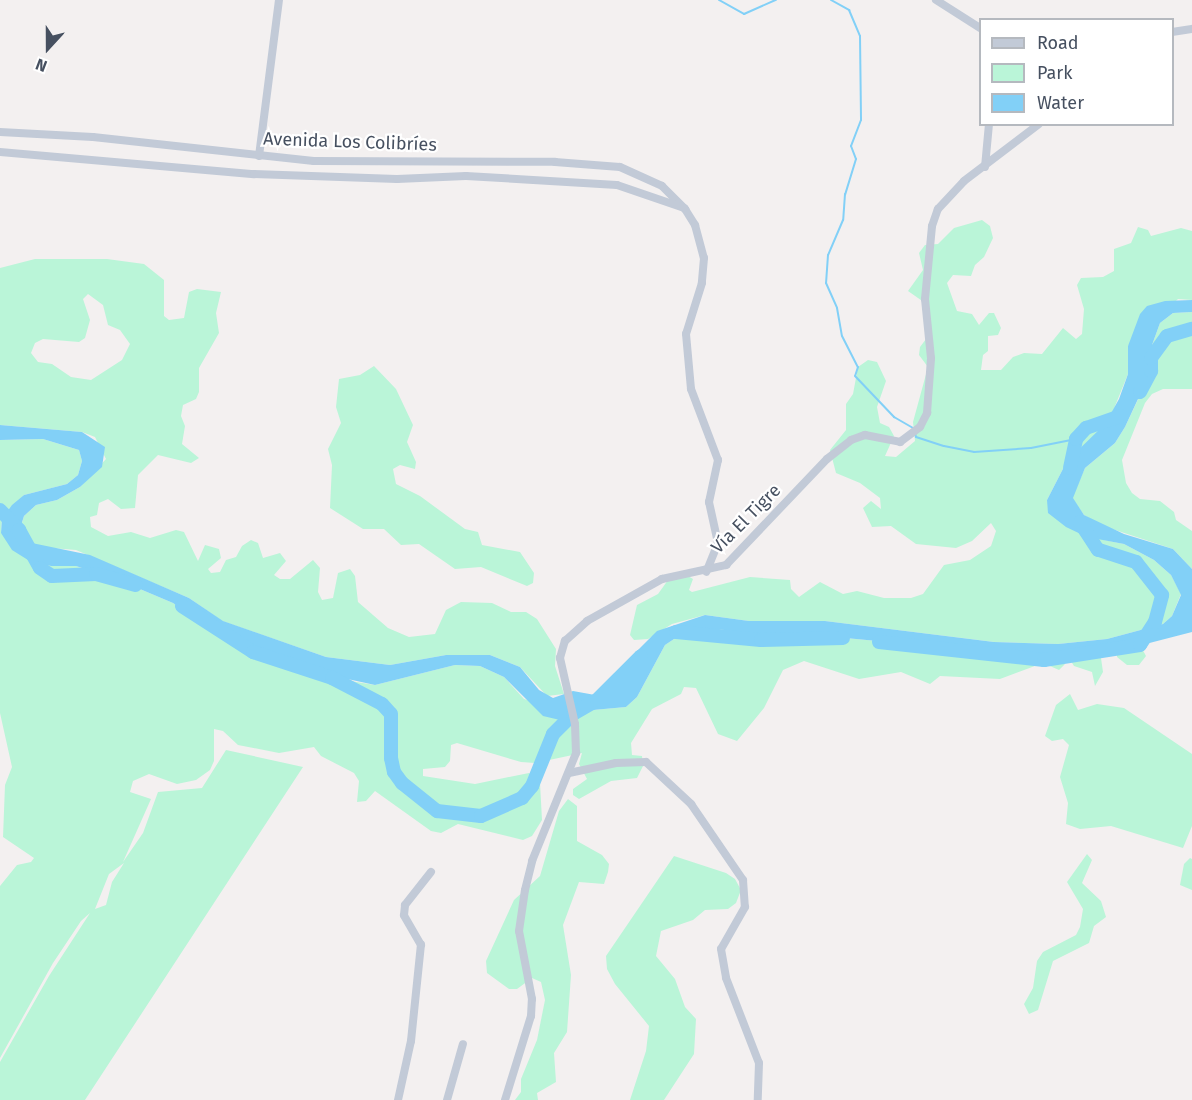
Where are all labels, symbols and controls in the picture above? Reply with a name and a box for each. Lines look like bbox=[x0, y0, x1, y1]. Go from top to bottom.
north arrow bbox=[18, 18, 78, 78]
legend bbox=[979, 18, 1174, 126]
text: Road bbox=[1037, 32, 1079, 54]
text: N bbox=[33, 55, 50, 76]
text: Park bbox=[1037, 62, 1072, 84]
text: Water bbox=[1037, 92, 1084, 114]
street label: Avenida Los Colibríes bbox=[263, 128, 437, 156]
street label: Vía El Tigre bbox=[707, 480, 785, 558]

